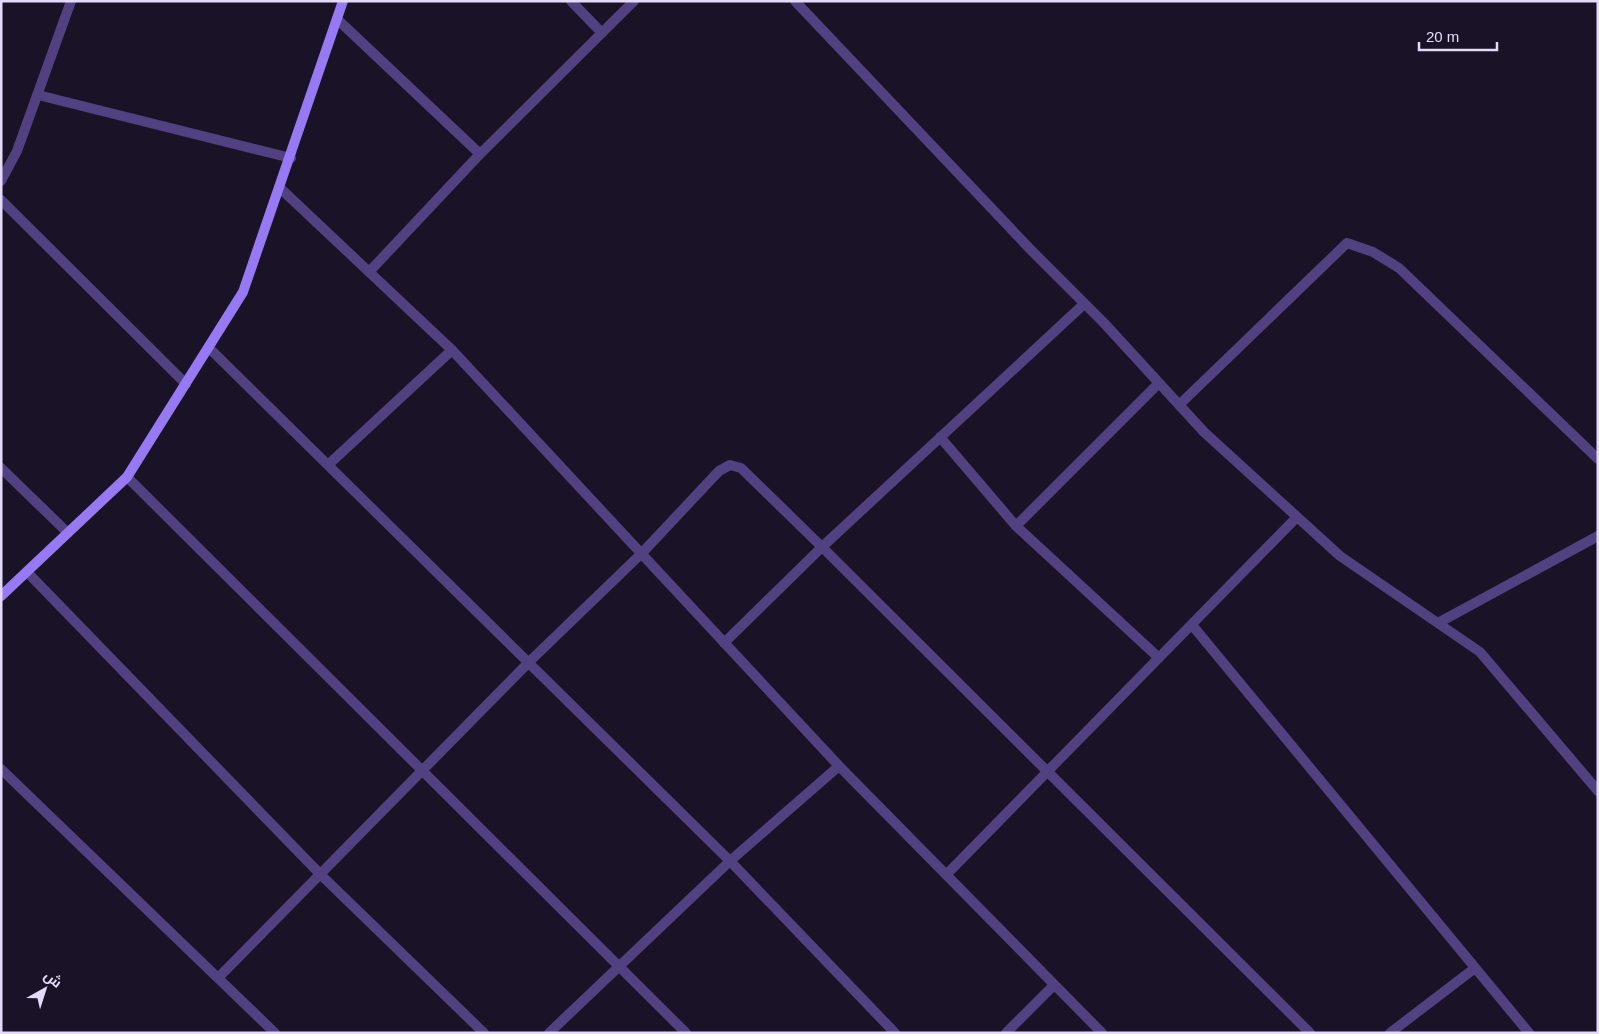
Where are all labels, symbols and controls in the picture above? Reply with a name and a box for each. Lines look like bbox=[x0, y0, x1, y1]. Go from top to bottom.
scale bar bbox=[1419, 20, 1496, 52]
text: 20 m bbox=[1426, 28, 1459, 45]
north arrow bbox=[20, 964, 70, 1014]
text: ش bbox=[41, 967, 65, 992]

